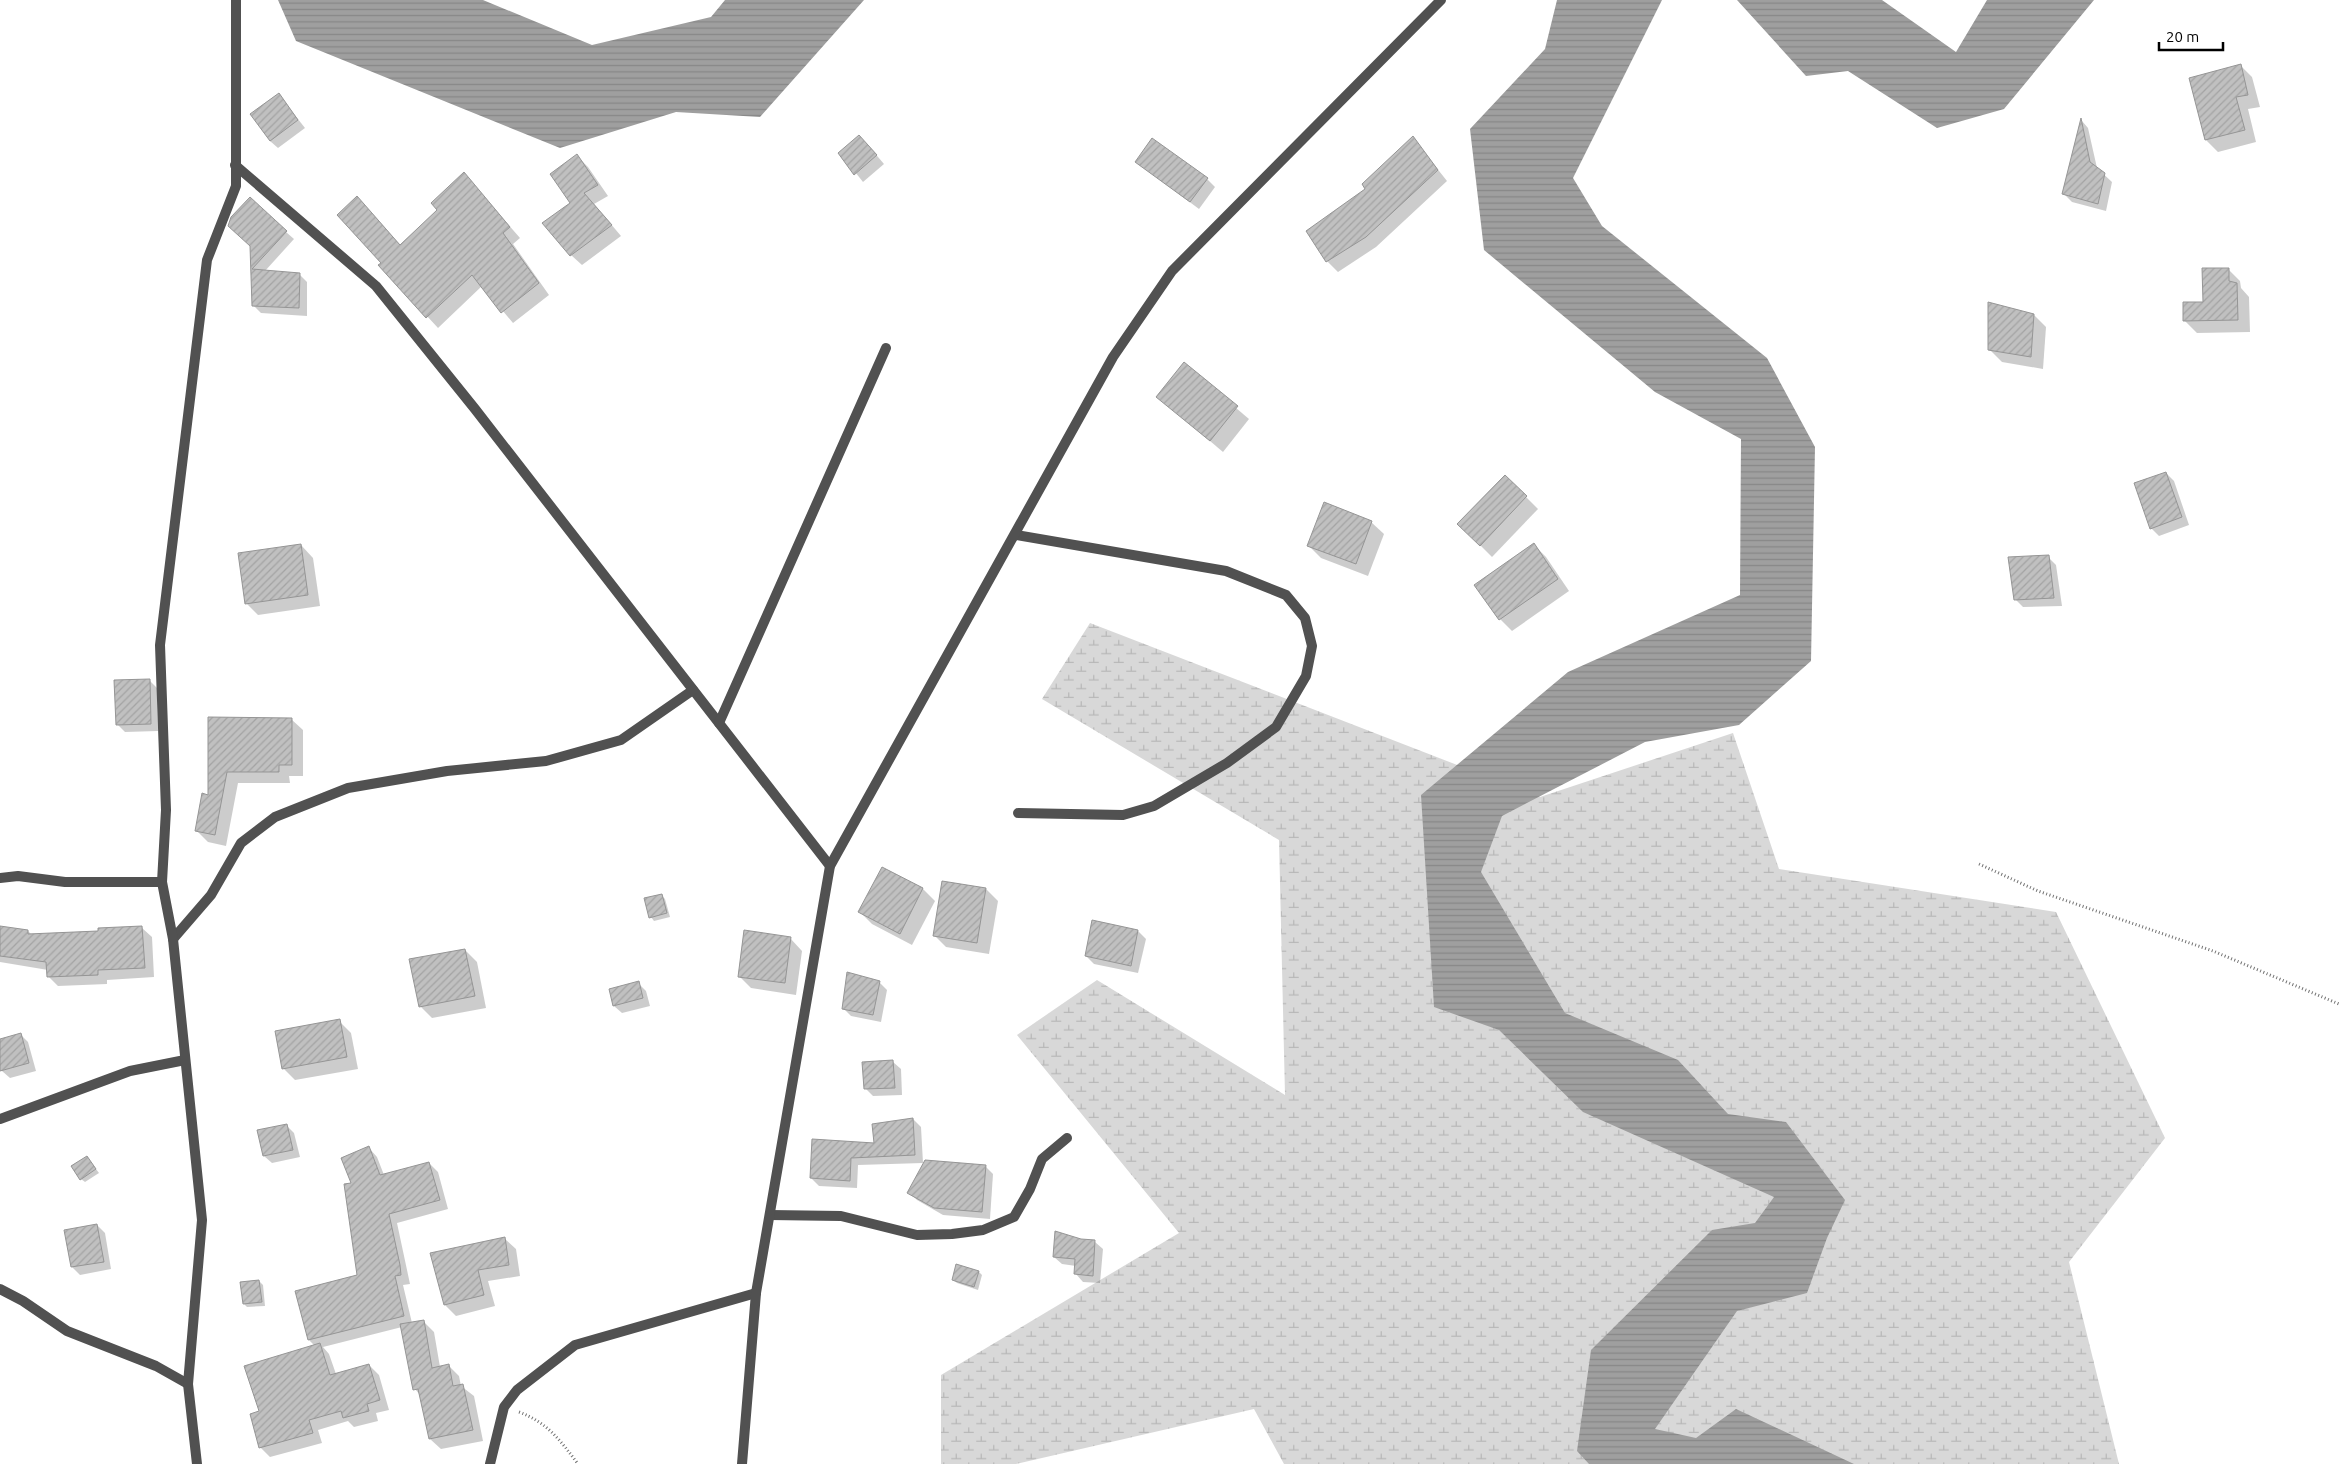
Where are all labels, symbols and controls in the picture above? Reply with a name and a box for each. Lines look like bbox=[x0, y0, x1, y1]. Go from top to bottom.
scale bar bbox=[2159, 20, 2223, 52]
text: 20 m bbox=[2166, 28, 2199, 45]

